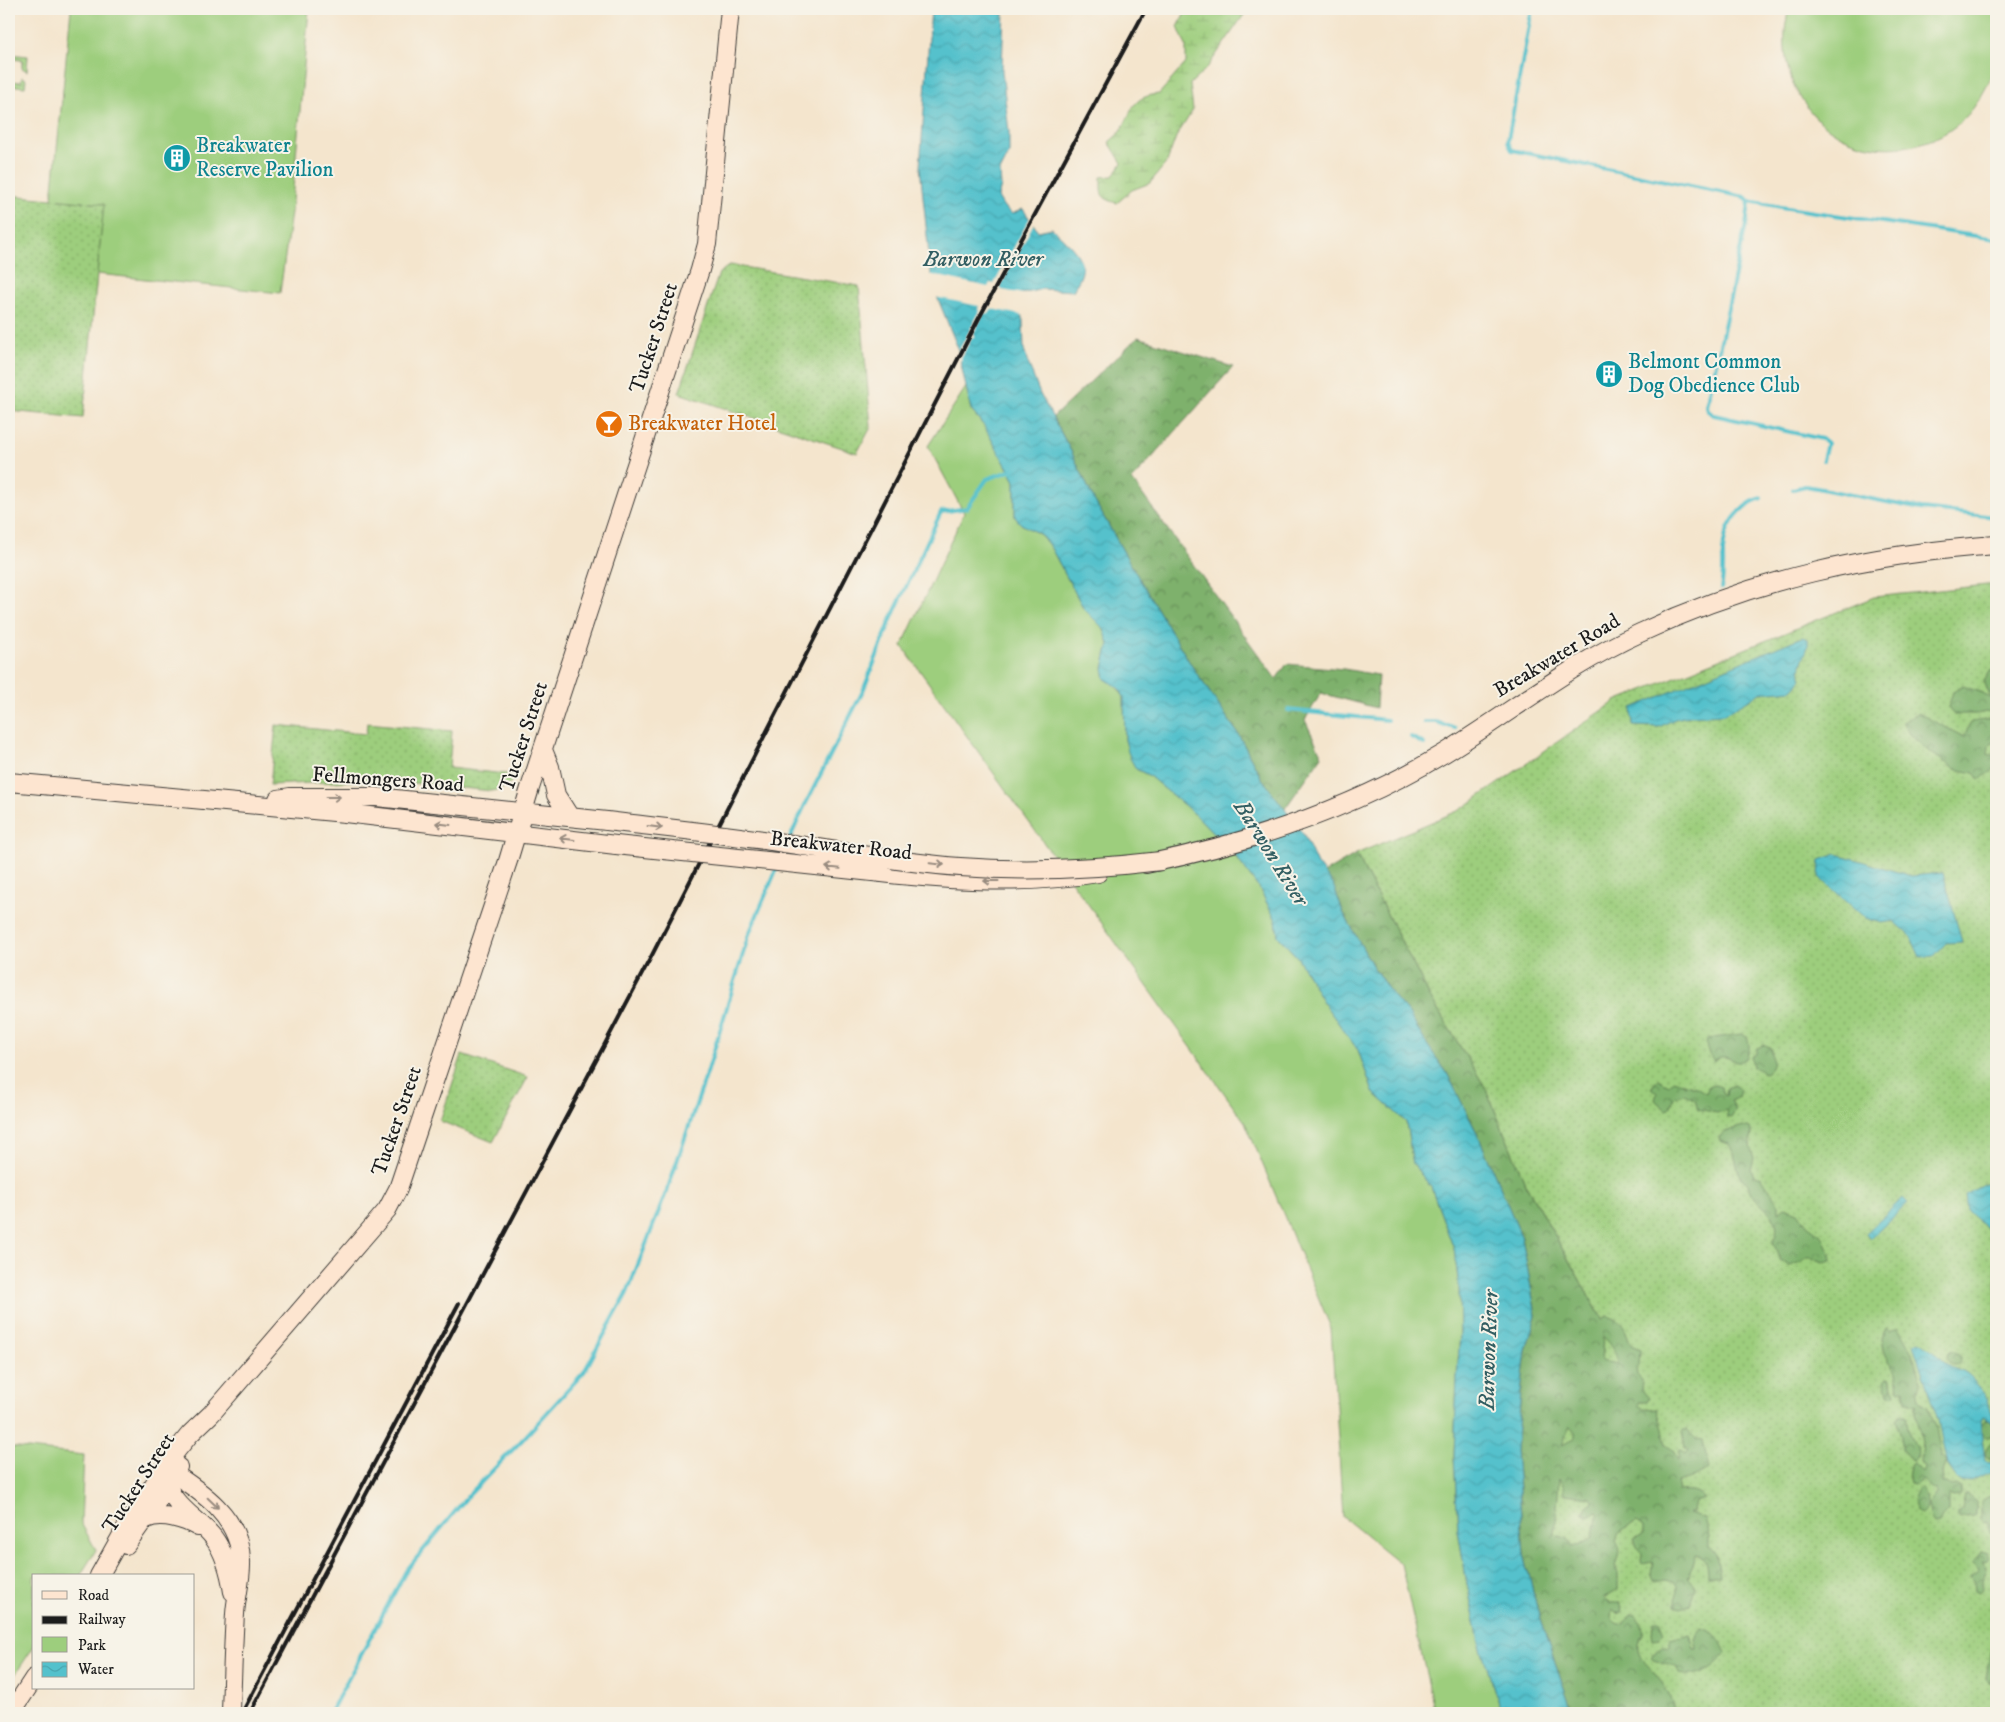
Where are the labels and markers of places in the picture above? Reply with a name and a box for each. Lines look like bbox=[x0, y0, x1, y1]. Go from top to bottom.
place label: Breakwater Reserve Pavilion bbox=[196, 133, 333, 183]
building icon: Breakwater Reserve Pavilion bbox=[162, 143, 192, 173]
place label: Belmont Common Dog Obedience Club bbox=[1628, 349, 1800, 399]
building icon: Belmont Common Dog Obedience Club bbox=[1594, 359, 1624, 389]
bar icon: Breakwater Hotel bbox=[594, 409, 624, 439]
place label: Breakwater Hotel bbox=[628, 411, 777, 437]

